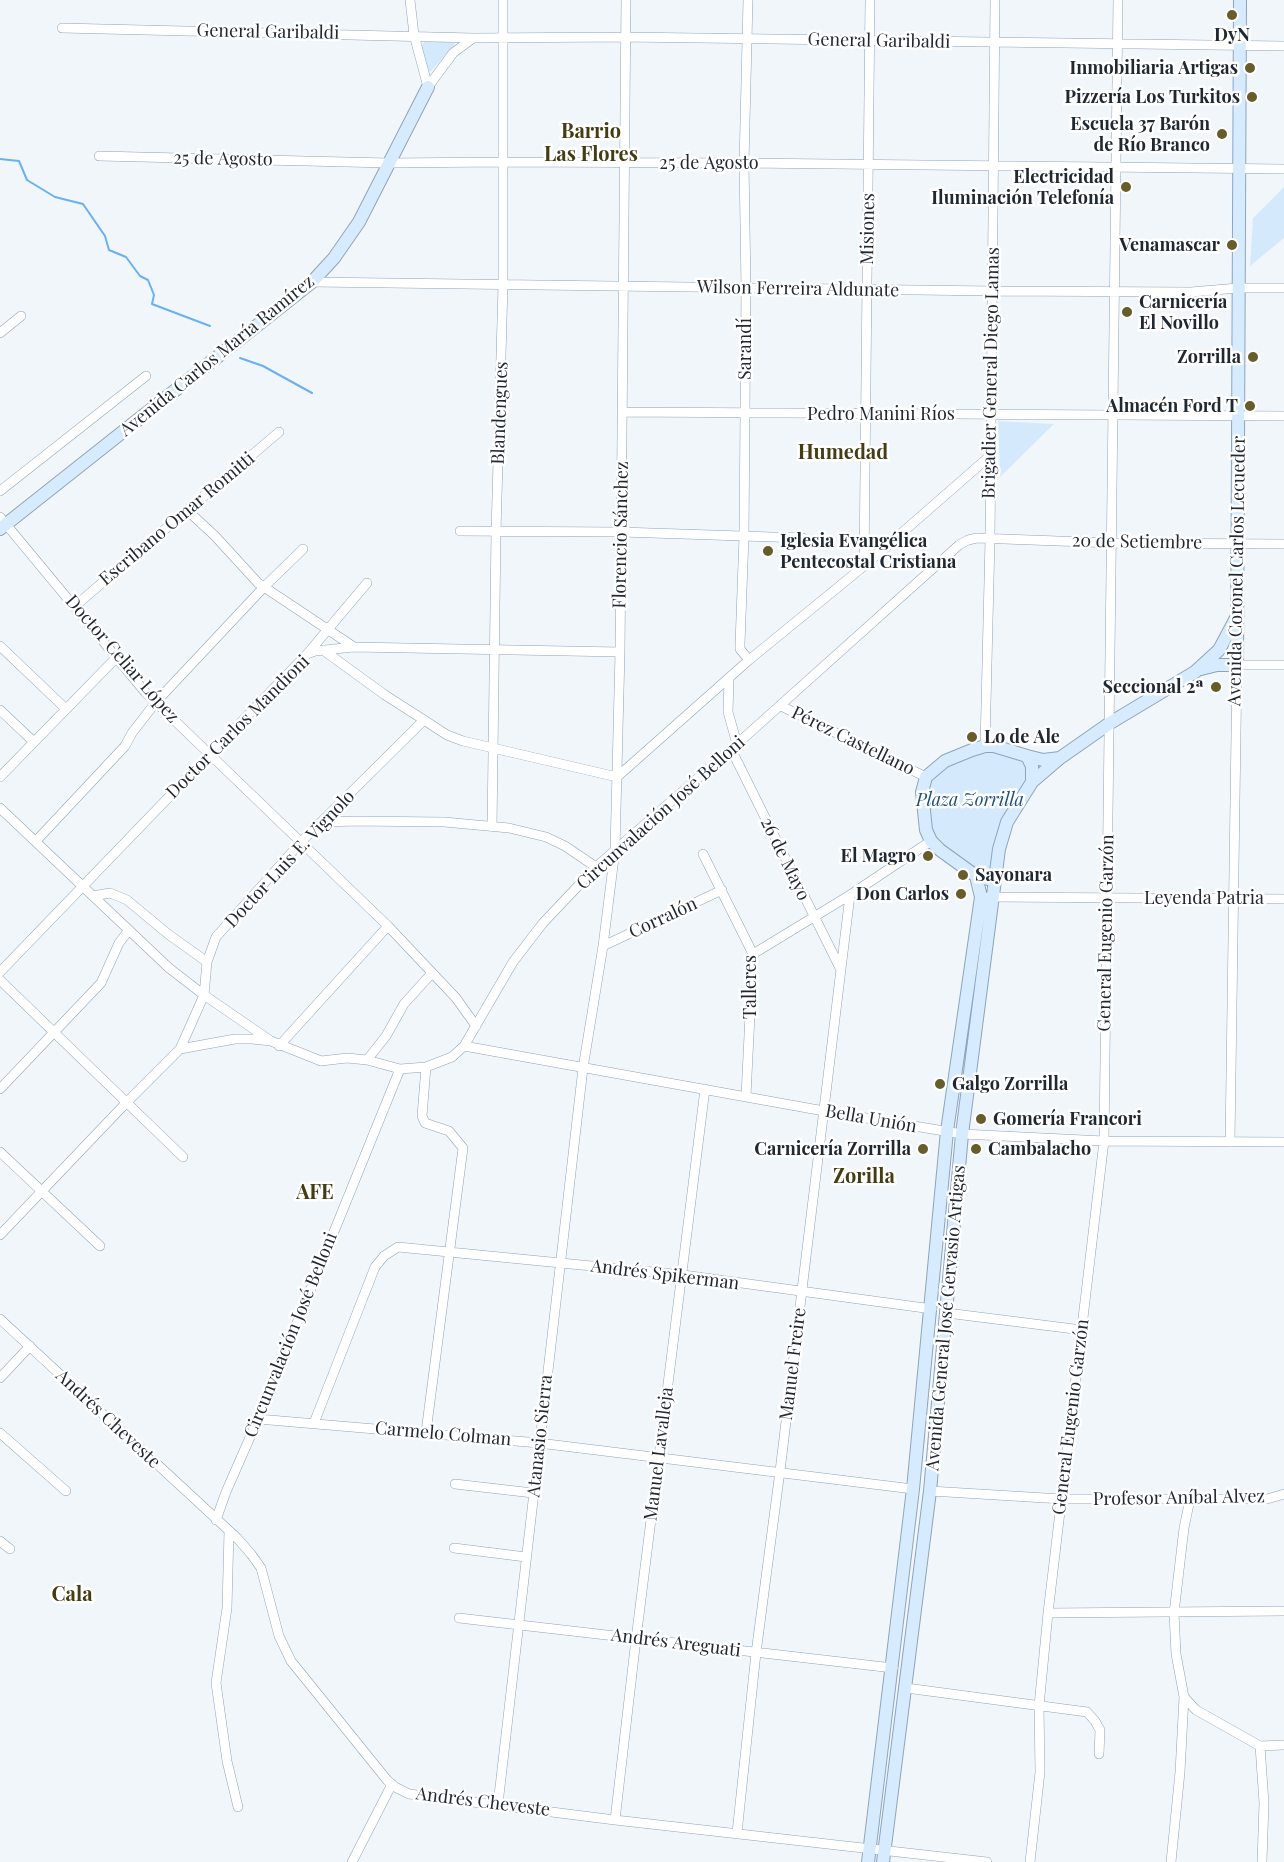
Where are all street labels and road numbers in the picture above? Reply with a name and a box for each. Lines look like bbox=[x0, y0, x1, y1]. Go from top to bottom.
street label: General Garibaldi bbox=[196, 20, 340, 44]
street label: General Garibaldi bbox=[807, 29, 951, 53]
street label: 25 de Agosto bbox=[173, 147, 273, 171]
street label: 25 de Agosto bbox=[659, 152, 759, 174]
street label: Misiones bbox=[857, 193, 879, 265]
street label: Brigadier General Diego Lamas bbox=[978, 247, 1004, 499]
street label: Avenida Carlos María Ramírez bbox=[115, 271, 319, 441]
street label: Wilson Ferreira Aldunate bbox=[697, 276, 899, 302]
street label: Sarandí bbox=[734, 318, 756, 380]
street label: Blandengues bbox=[487, 361, 513, 465]
street label: Pedro Manini Ríos bbox=[807, 403, 955, 425]
street label: Avenida Coronel Carlos Lecueder bbox=[1224, 436, 1250, 706]
street label: Escribano Omar Romitti bbox=[95, 448, 259, 590]
street label: Florencio Sánchez bbox=[609, 461, 633, 609]
street label: 20 de Setiembre bbox=[1072, 530, 1202, 554]
street label: Doctor Celiar López bbox=[61, 591, 183, 727]
street label: Doctor Carlos Mandioni bbox=[162, 651, 314, 803]
street label: Pérez Castellano bbox=[788, 702, 918, 780]
street label: Circunvalación José Belloni bbox=[572, 732, 750, 894]
street label: Doctor Luis E. Vignolo bbox=[221, 786, 359, 932]
street label: 26 de Mayo bbox=[756, 814, 814, 904]
street label: General Eugenio Garzón bbox=[1093, 834, 1119, 1032]
street label: Leyenda Patria bbox=[1144, 887, 1264, 909]
street label: Corralón bbox=[625, 893, 701, 943]
street label: Talleres bbox=[739, 955, 761, 1019]
street label: Bella Unión bbox=[823, 1100, 919, 1138]
street label: Avenida General José Gervasio Artigas bbox=[922, 1164, 970, 1472]
street label: Circunvalación José Belloni bbox=[240, 1229, 342, 1441]
street label: Andrés Spikerman bbox=[589, 1255, 741, 1295]
street label: Manuel Freire bbox=[775, 1306, 811, 1422]
street label: General Eugenio Garzón bbox=[1048, 1318, 1094, 1516]
street label: Andrés Cheveste bbox=[51, 1365, 165, 1473]
street label: Atanasio Sierra bbox=[523, 1374, 557, 1498]
street label: Manuel Lavalleja bbox=[640, 1386, 678, 1522]
street label: Carmelo Colman bbox=[374, 1417, 512, 1451]
street label: Profesor Aníbal Alvez bbox=[1093, 1486, 1265, 1510]
street label: Andrés Areguati bbox=[610, 1624, 742, 1662]
street label: Andrés Cheveste bbox=[415, 1783, 551, 1821]

